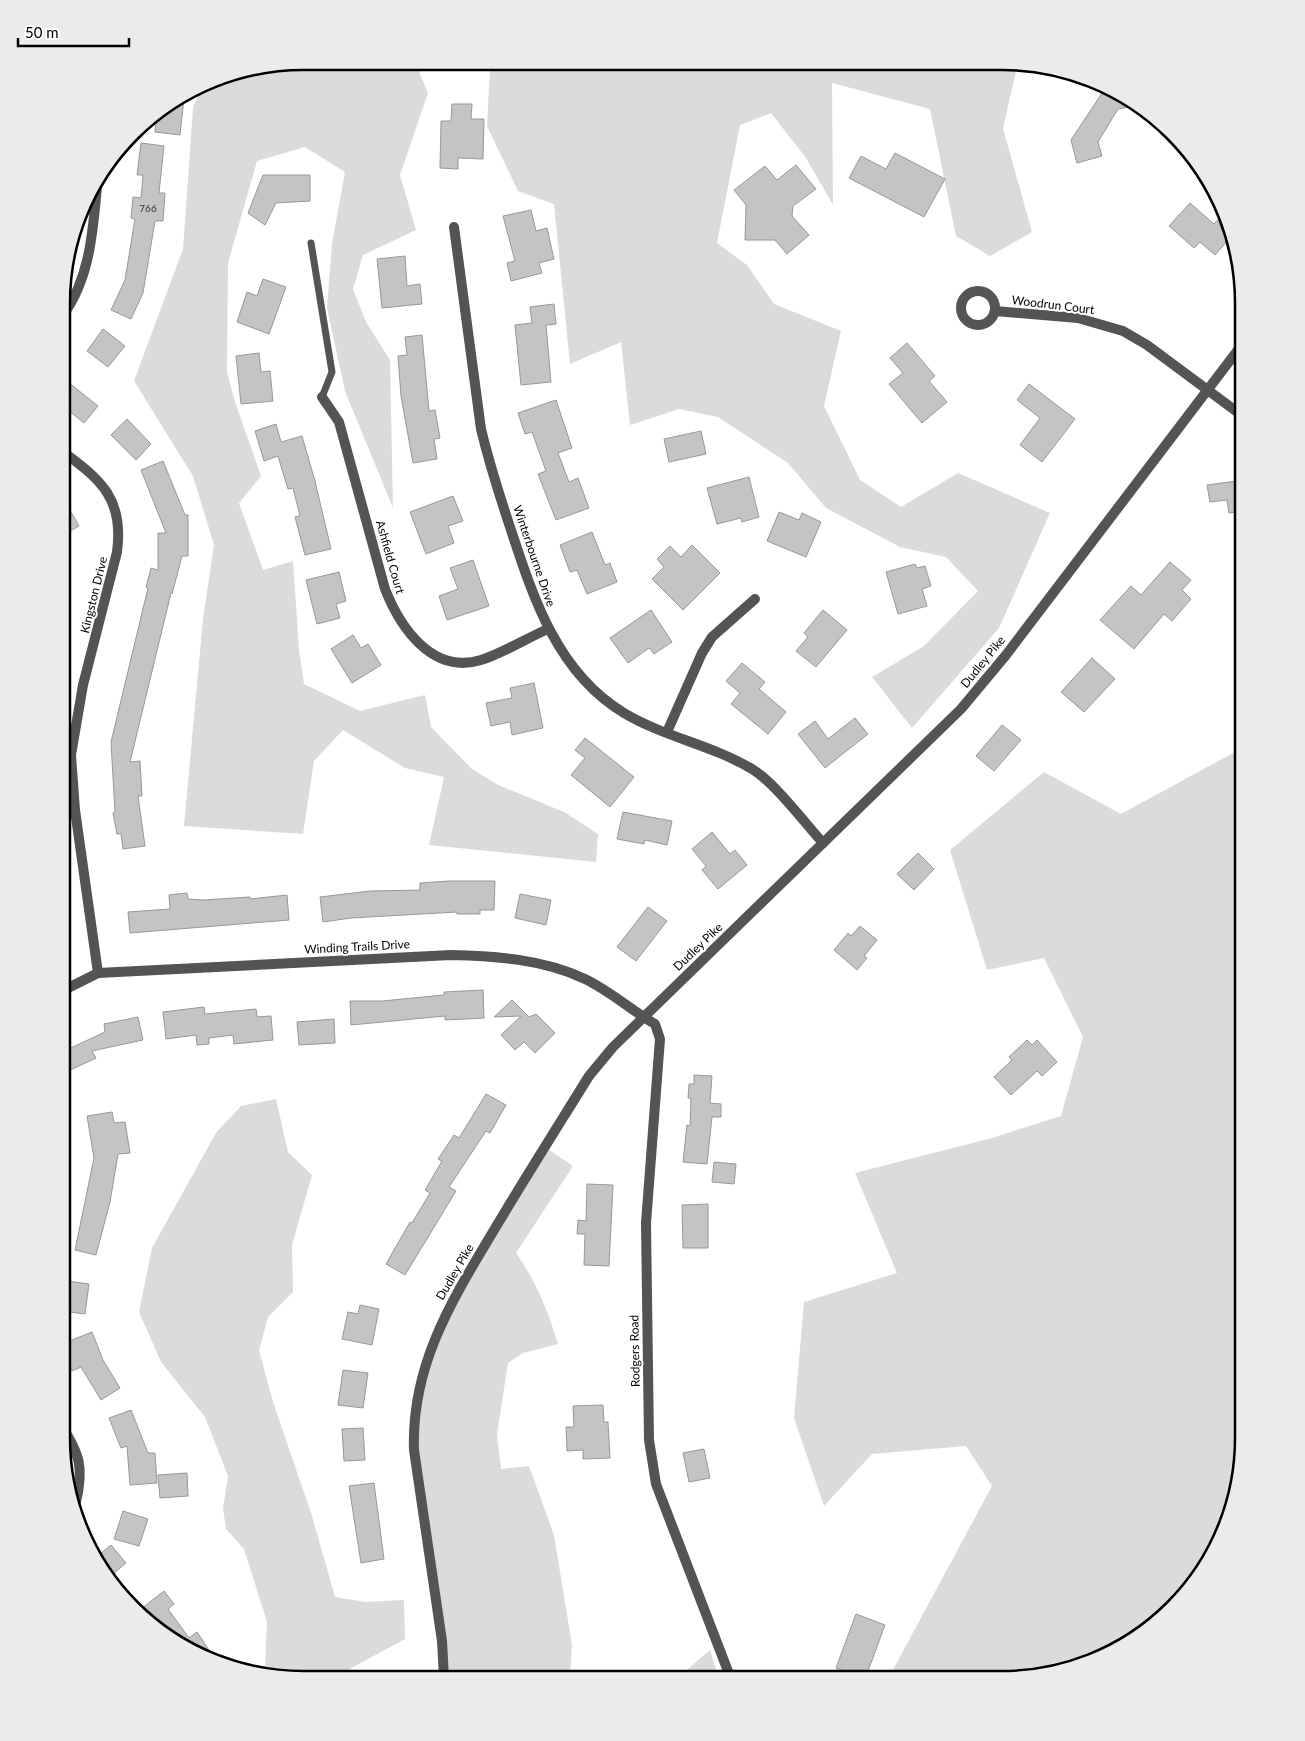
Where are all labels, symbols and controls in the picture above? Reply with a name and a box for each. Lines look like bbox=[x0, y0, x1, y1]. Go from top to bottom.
scale bar bbox=[18, 15, 129, 47]
text: 50 m bbox=[25, 23, 59, 41]
house number: 766 bbox=[139, 202, 157, 214]
street label: Woodrun Court bbox=[1011, 292, 1096, 317]
street label: Winterbourne Drive bbox=[510, 503, 559, 608]
street label: Ashfield Court bbox=[373, 518, 408, 596]
street label: Kingston Drive bbox=[77, 555, 110, 635]
street label: Dudley Pike bbox=[957, 633, 1008, 691]
street label: Dudley Pike bbox=[670, 920, 725, 974]
street label: Winding Trails Drive bbox=[304, 936, 410, 957]
street label: Dudley Pike bbox=[432, 1241, 477, 1303]
street label: Rodgers Road bbox=[626, 1315, 643, 1387]

